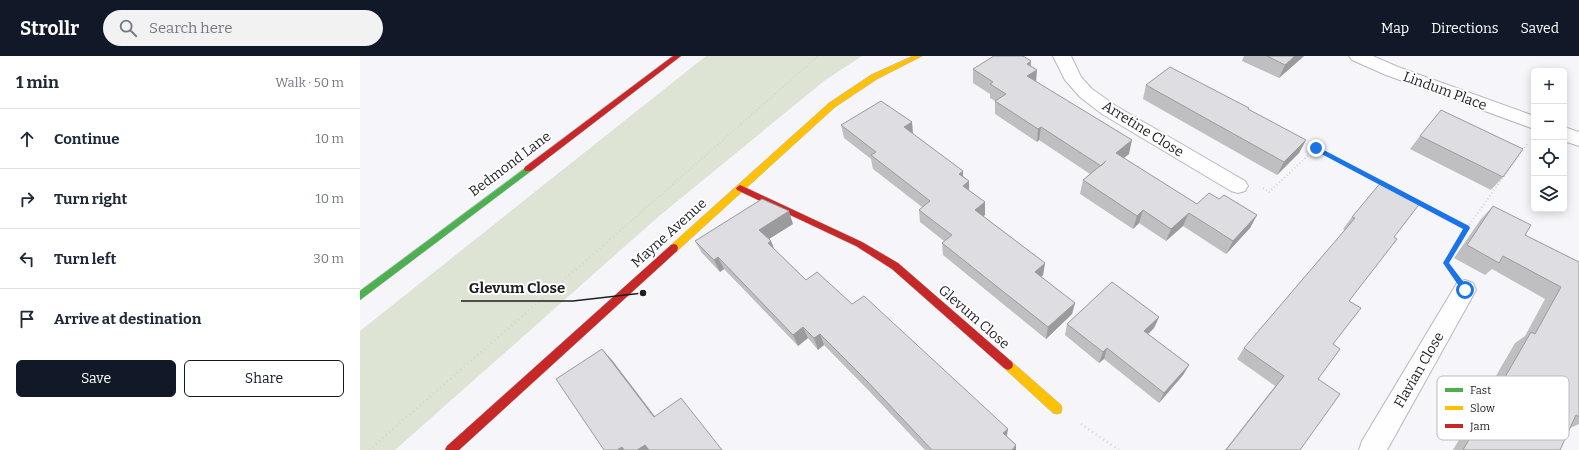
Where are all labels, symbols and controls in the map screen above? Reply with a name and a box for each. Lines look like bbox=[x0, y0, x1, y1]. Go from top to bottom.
search box bbox=[103, 10, 383, 46]
text: Strollr bbox=[20, 17, 79, 40]
icon: search bbox=[117, 17, 139, 39]
text: Search here bbox=[149, 19, 232, 37]
text: Map bbox=[1381, 20, 1409, 37]
text: Directions bbox=[1431, 20, 1499, 37]
text: Saved bbox=[1521, 20, 1559, 37]
street label: Lindum Place bbox=[1401, 68, 1489, 114]
map controls bbox=[1531, 68, 1567, 212]
button: + bbox=[1531, 68, 1567, 104]
text: 1 min bbox=[16, 72, 59, 93]
text: Walk · 50 m bbox=[275, 75, 344, 90]
street label: Arretine Close bbox=[1099, 97, 1187, 161]
button: − bbox=[1531, 104, 1567, 140]
icon: ahead bbox=[16, 128, 38, 150]
street label: Bedmond Lane bbox=[466, 128, 554, 200]
text: Continue bbox=[54, 130, 120, 148]
text: 10 m bbox=[315, 131, 344, 146]
route end bbox=[1307, 139, 1325, 157]
button: locate bbox=[1531, 140, 1567, 176]
button: layers bbox=[1531, 176, 1567, 212]
icon: right bbox=[16, 188, 38, 210]
text: Turn right bbox=[54, 190, 127, 208]
text: 10 m bbox=[315, 191, 344, 206]
street label: Mayne Avenue bbox=[628, 195, 710, 271]
icon: left bbox=[16, 248, 38, 270]
text: Turn left bbox=[54, 250, 116, 268]
text: 30 m bbox=[313, 251, 344, 266]
callout: Glevum Close bbox=[461, 274, 573, 301]
text: Glevum Close bbox=[469, 279, 565, 297]
street label: Glevum Close bbox=[935, 281, 1013, 353]
route start bbox=[1456, 281, 1474, 299]
icon: arrive bbox=[16, 308, 38, 330]
text: Arrive at destination bbox=[54, 310, 201, 328]
street label: Flavian Close bbox=[1391, 329, 1447, 411]
button: Save bbox=[16, 360, 176, 397]
button: Share bbox=[184, 360, 344, 397]
legend bbox=[1437, 376, 1569, 440]
text: Fast bbox=[1470, 384, 1491, 397]
text: Slow bbox=[1470, 402, 1495, 415]
text: Jam bbox=[1469, 420, 1490, 433]

